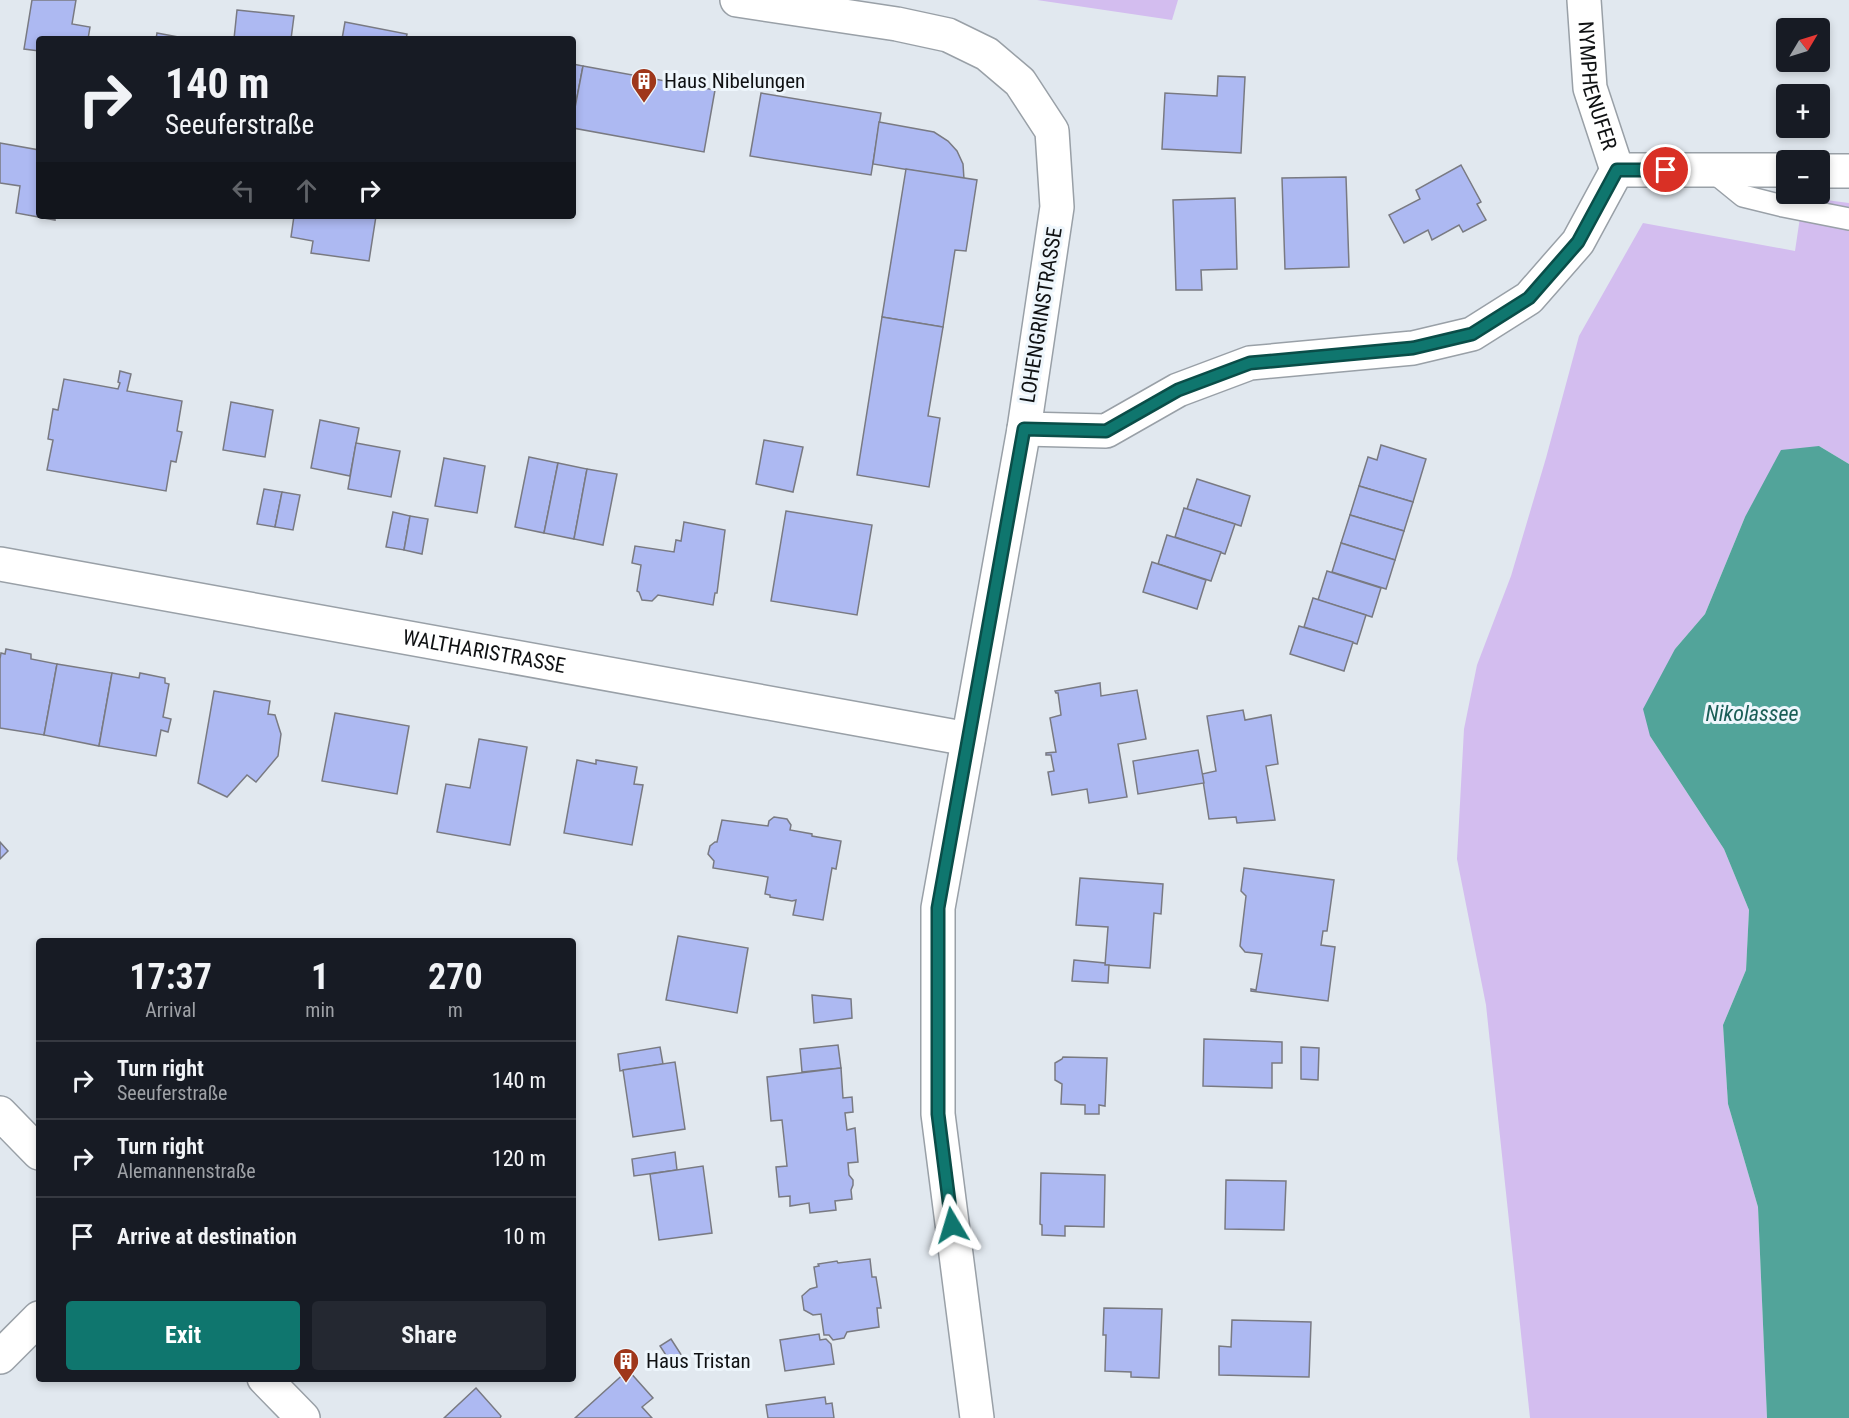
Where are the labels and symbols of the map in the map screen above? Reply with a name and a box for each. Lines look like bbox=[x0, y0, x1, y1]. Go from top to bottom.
north arrow bbox=[1776, 18, 1830, 72]
street label: NYMPHENUFER bbox=[1573, 20, 1622, 153]
building icon: Haus Nibelungen bbox=[629, 66, 659, 104]
place label: Haus Nibelungen bbox=[664, 69, 805, 93]
pin bbox=[1640, 144, 1691, 195]
street label: LOHENGRINSTRASSE bbox=[1015, 225, 1067, 405]
street label: WALTHARISTRASSE bbox=[401, 625, 567, 678]
water label: Nikolassee bbox=[1705, 701, 1799, 726]
position arrow bbox=[920, 1193, 984, 1257]
building icon: Haus Tristan bbox=[611, 1346, 641, 1384]
place label: Haus Tristan bbox=[646, 1349, 751, 1373]

